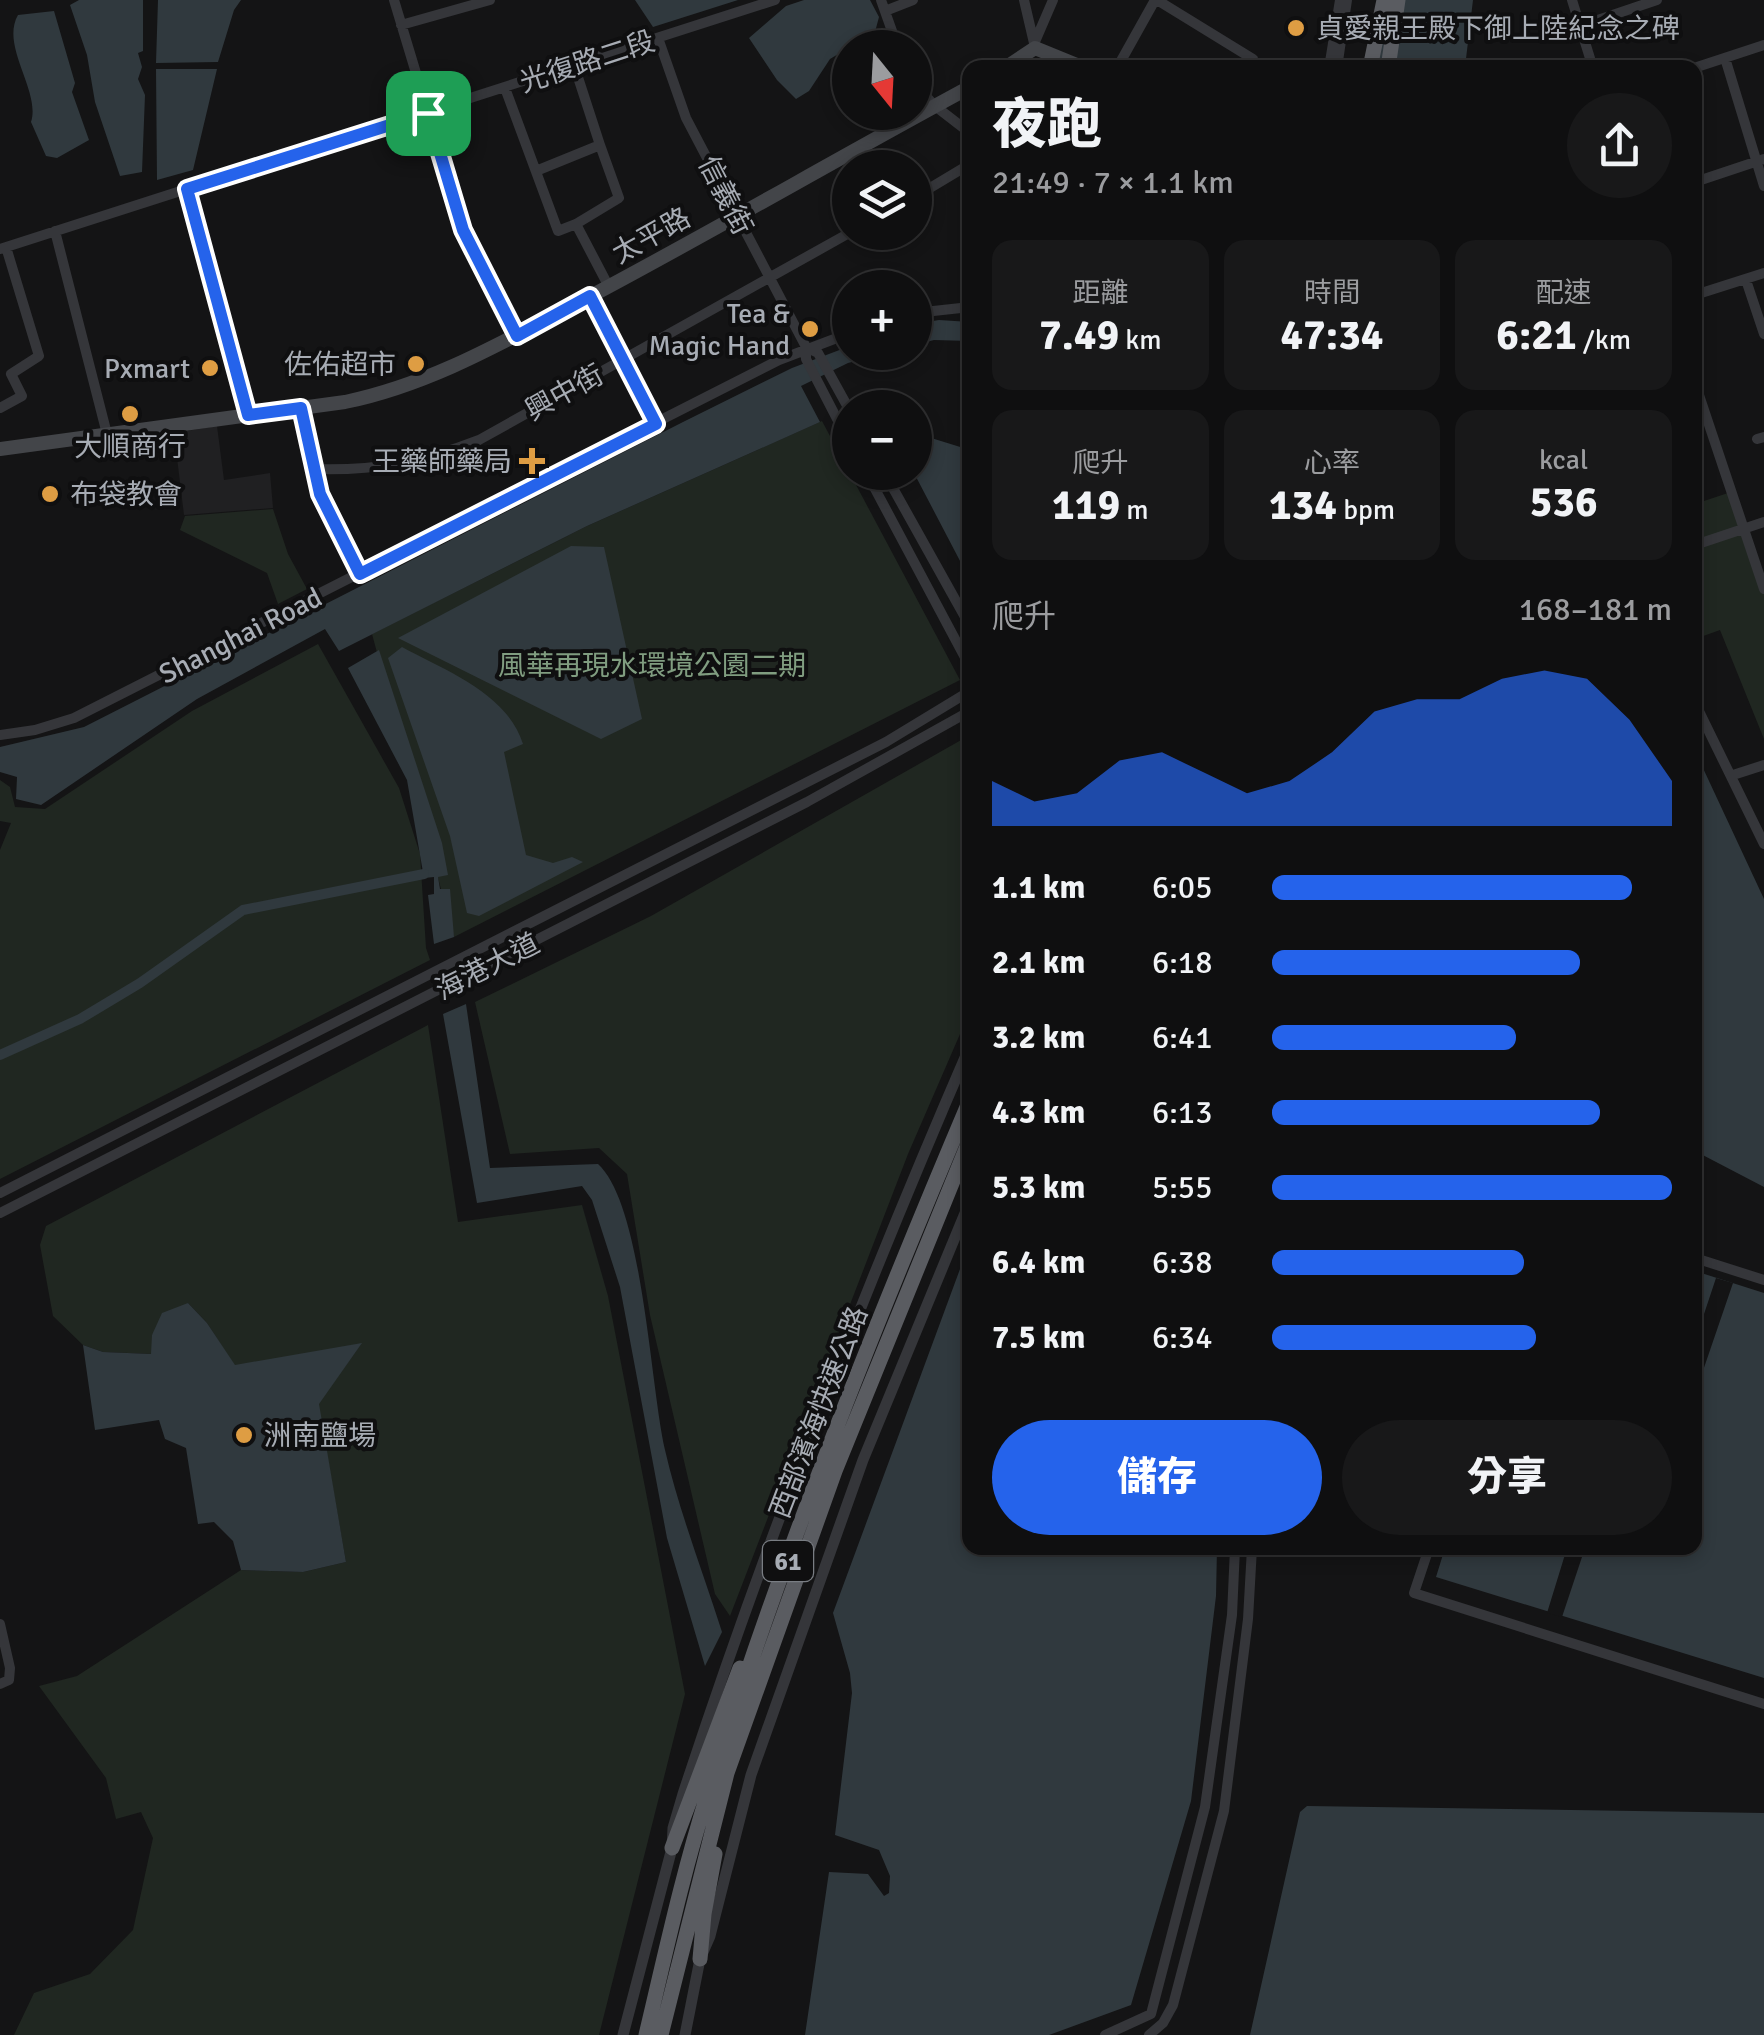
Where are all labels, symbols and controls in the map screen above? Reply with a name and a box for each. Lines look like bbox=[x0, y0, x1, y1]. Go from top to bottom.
place label: 貞愛親王殿下御上陸紀念之碑 bbox=[1316, 12, 1680, 46]
marker: 貞愛親王殿下御上陸紀念之碑 bbox=[1285, 17, 1307, 39]
street label: 光復路二段 bbox=[515, 24, 659, 100]
north arrow bbox=[832, 30, 932, 130]
map controls bbox=[832, 30, 932, 490]
pin bbox=[386, 71, 471, 156]
icon: arrive bbox=[401, 86, 456, 141]
text: 夜跑 bbox=[992, 91, 1102, 159]
button: share bbox=[1567, 93, 1672, 198]
street label: 信義街 bbox=[691, 150, 759, 241]
button: layers bbox=[832, 150, 932, 250]
text: 21:49 · 7 × 1.1 km bbox=[992, 163, 1234, 202]
street label: 太平路 bbox=[607, 201, 696, 271]
button: + bbox=[832, 270, 932, 370]
text: 距離 bbox=[1072, 276, 1128, 310]
text: 時間 bbox=[1304, 276, 1360, 310]
text: 配速 bbox=[1536, 276, 1592, 310]
place label: Tea & Magic Hand bbox=[648, 297, 790, 363]
text: 7.49 bbox=[1039, 310, 1119, 361]
text: 47:34 bbox=[1280, 310, 1384, 361]
text: 6:21 bbox=[1496, 310, 1577, 361]
marker: Tea & Magic Hand bbox=[799, 318, 821, 340]
text: km bbox=[1119, 323, 1162, 357]
text: /km bbox=[1577, 323, 1631, 357]
place label: 佐佑超市 bbox=[284, 348, 396, 382]
place label: Pxmart bbox=[104, 352, 190, 386]
marker: 佐佑超市 bbox=[405, 353, 427, 375]
marker: Pxmart bbox=[199, 357, 221, 379]
street label: 興中街 bbox=[520, 358, 609, 428]
button: − bbox=[832, 390, 932, 490]
marker: 大順商行 bbox=[119, 403, 141, 425]
place label: 大順商行 bbox=[74, 430, 186, 464]
text: kcal bbox=[1539, 443, 1588, 477]
place label: 王藥師藥局 bbox=[372, 445, 512, 479]
text: 爬升 bbox=[1072, 446, 1128, 480]
text: 心率 bbox=[1304, 446, 1360, 480]
marker: 王藥師藥局 bbox=[521, 450, 543, 472]
text: 536 bbox=[1530, 477, 1598, 528]
place label: 布袋教會 bbox=[70, 478, 182, 512]
text: 119 bbox=[1052, 480, 1120, 531]
text: 134 bbox=[1269, 480, 1337, 531]
marker: 布袋教會 bbox=[39, 483, 61, 505]
text: m bbox=[1120, 493, 1149, 527]
text: bpm bbox=[1337, 493, 1395, 527]
street label: Shanghai Road bbox=[153, 580, 328, 691]
text: 168–181 m bbox=[1519, 590, 1672, 629]
text: 爬升 bbox=[992, 597, 1056, 636]
park label: 風華再現水環境公園二期 bbox=[498, 649, 806, 683]
text: 1.1 km bbox=[992, 868, 1085, 907]
text: 6:05 bbox=[1152, 868, 1212, 907]
street label: 海港大道 bbox=[430, 926, 545, 1007]
text: 2.1 km bbox=[992, 943, 1085, 982]
text: 6:18 bbox=[1152, 943, 1212, 982]
text: 3.2 km bbox=[992, 1018, 1085, 1057]
text: 6:41 bbox=[1152, 1018, 1212, 1057]
text: 4.3 km bbox=[992, 1093, 1085, 1132]
text: 6:13 bbox=[1152, 1093, 1212, 1132]
text: 5.3 km bbox=[992, 1168, 1085, 1207]
text: 5:55 bbox=[1152, 1168, 1212, 1207]
text: 6.4 km bbox=[992, 1243, 1085, 1282]
text: 6:38 bbox=[1152, 1243, 1212, 1282]
street label: 西部濱海快速公路 bbox=[763, 1302, 875, 1523]
text: 7.5 km bbox=[992, 1318, 1085, 1357]
text: 6:34 bbox=[1152, 1318, 1212, 1357]
place label: 洲南鹽場 bbox=[264, 1419, 376, 1453]
button: 儲存 bbox=[992, 1420, 1322, 1535]
button: 分享 bbox=[1342, 1420, 1672, 1535]
marker: 洲南鹽場 bbox=[233, 1424, 255, 1446]
road number: 61 bbox=[763, 1541, 813, 1581]

